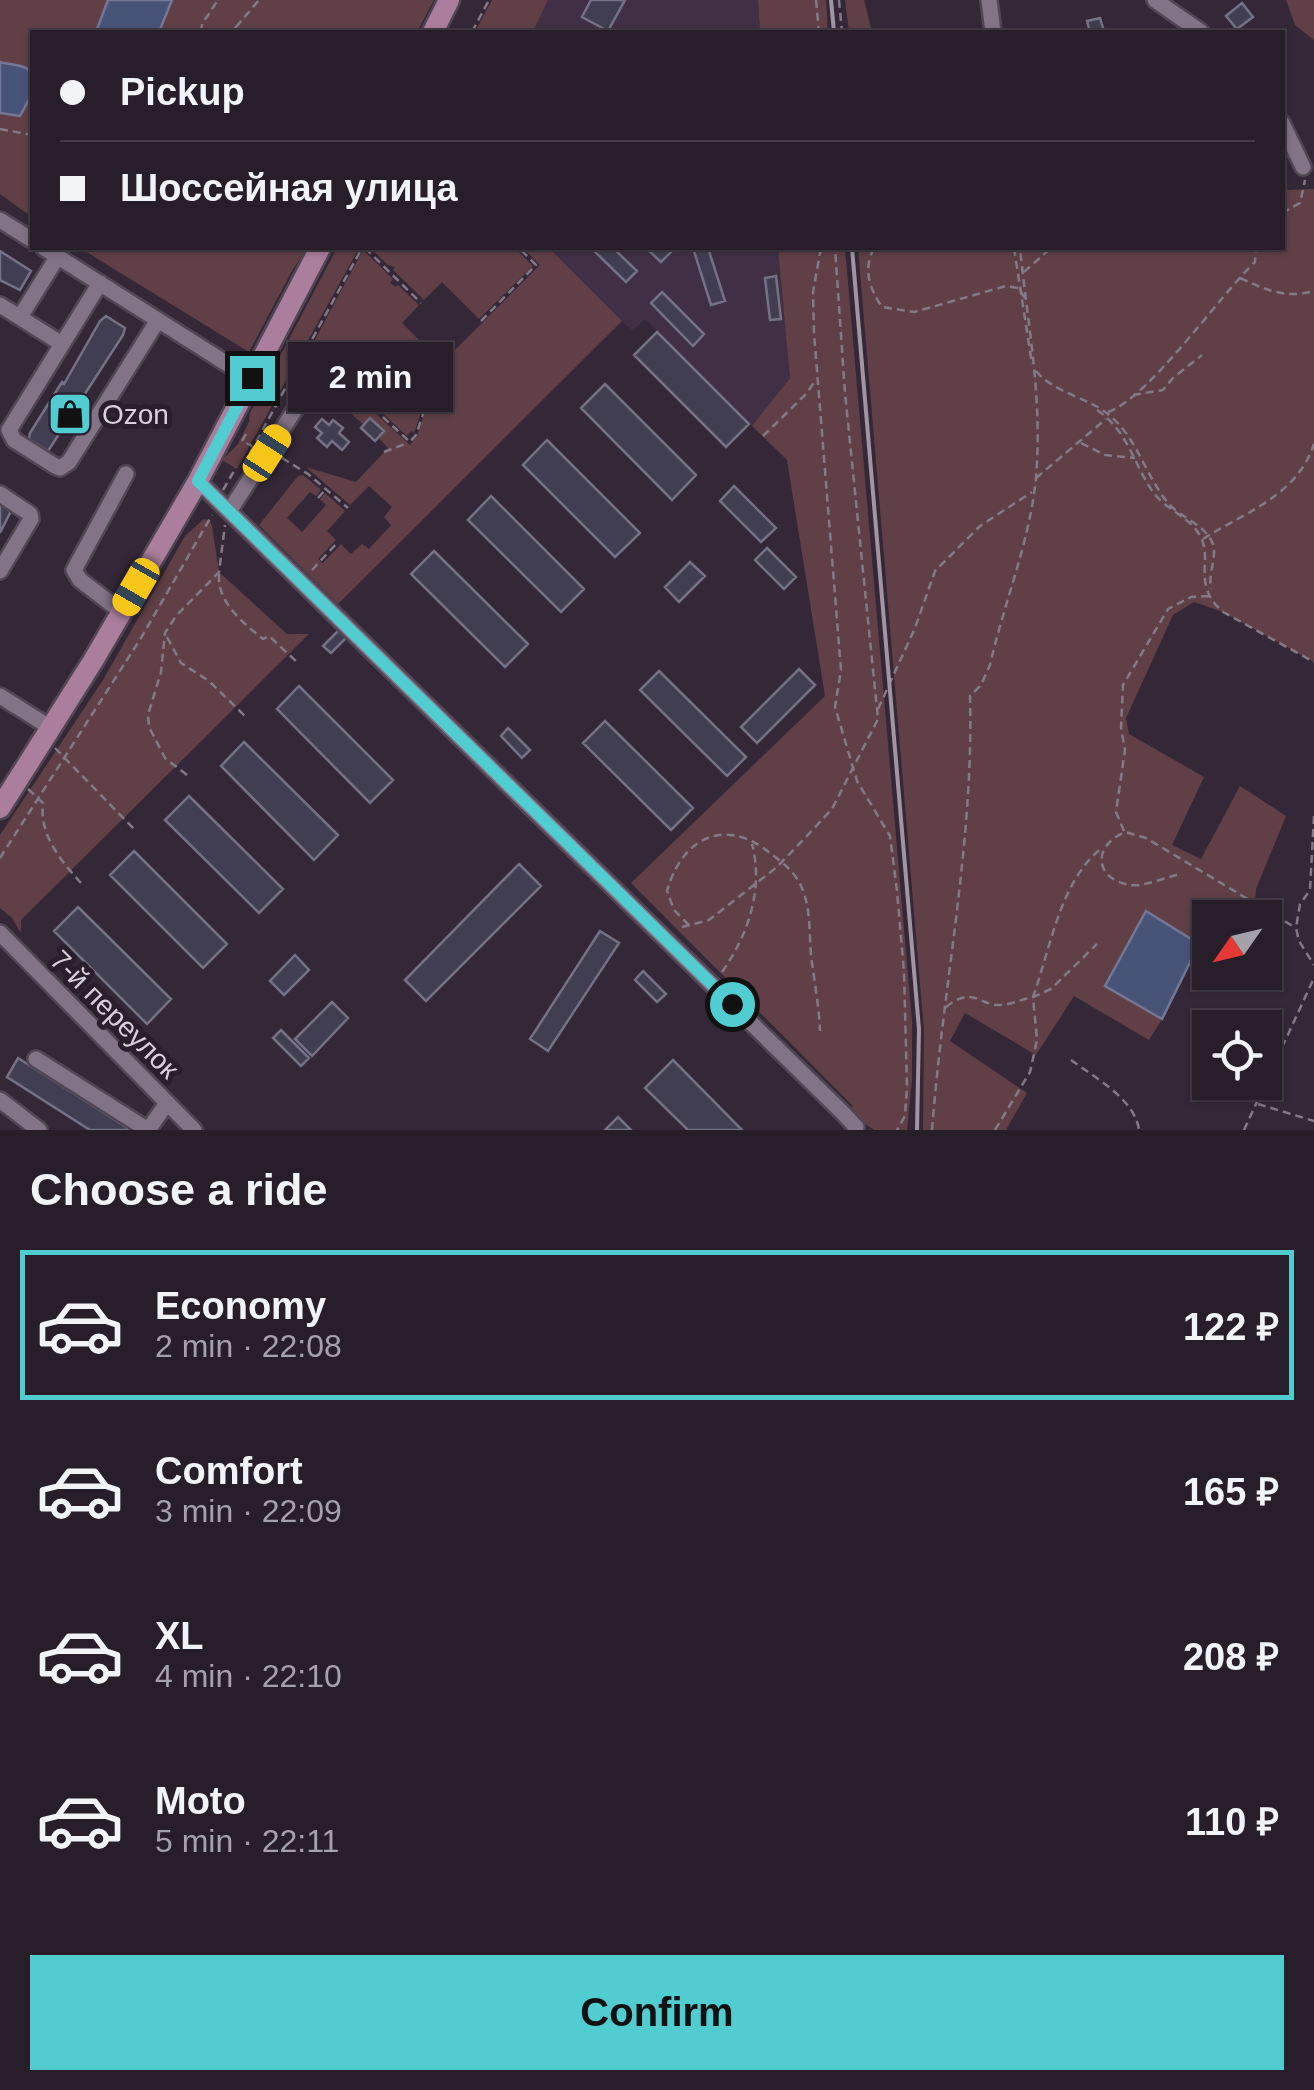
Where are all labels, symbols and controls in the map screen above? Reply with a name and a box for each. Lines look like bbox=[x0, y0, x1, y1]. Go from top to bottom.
text: Pickup bbox=[120, 71, 245, 113]
text: Шоссейная улица bbox=[120, 167, 458, 209]
callout: 2 min bbox=[287, 343, 452, 413]
route end bbox=[230, 356, 275, 401]
text: 2 min bbox=[329, 359, 412, 395]
shop icon: Ozon bbox=[47, 391, 93, 437]
place label: Ozon bbox=[102, 399, 169, 430]
car bbox=[238, 420, 296, 486]
car bbox=[108, 554, 164, 620]
north arrow bbox=[1192, 900, 1282, 990]
map controls bbox=[1192, 900, 1282, 1100]
street label: 7-й переулок bbox=[44, 944, 185, 1085]
route start bbox=[710, 982, 755, 1027]
button: locate bbox=[1192, 1010, 1282, 1100]
text: Choose a ride bbox=[30, 1164, 328, 1215]
icon: car bbox=[35, 1280, 125, 1370]
text: Economy bbox=[155, 1285, 326, 1327]
text: 122 ₽ bbox=[1183, 1306, 1279, 1348]
text: 2 min · 22:08 bbox=[155, 1328, 342, 1364]
icon: car bbox=[35, 1445, 125, 1535]
text: Comfort bbox=[155, 1450, 303, 1492]
text: 165 ₽ bbox=[1183, 1471, 1279, 1513]
text: 3 min · 22:09 bbox=[155, 1493, 342, 1529]
icon: car bbox=[35, 1610, 125, 1700]
text: XL bbox=[155, 1615, 204, 1657]
text: 208 ₽ bbox=[1183, 1636, 1279, 1678]
text: 4 min · 22:10 bbox=[155, 1658, 342, 1694]
icon: car bbox=[35, 1775, 125, 1865]
text: Moto bbox=[155, 1780, 246, 1822]
text: 110 ₽ bbox=[1185, 1801, 1279, 1843]
text: 5 min · 22:11 bbox=[155, 1823, 339, 1859]
button: Confirm bbox=[30, 1955, 1284, 2070]

